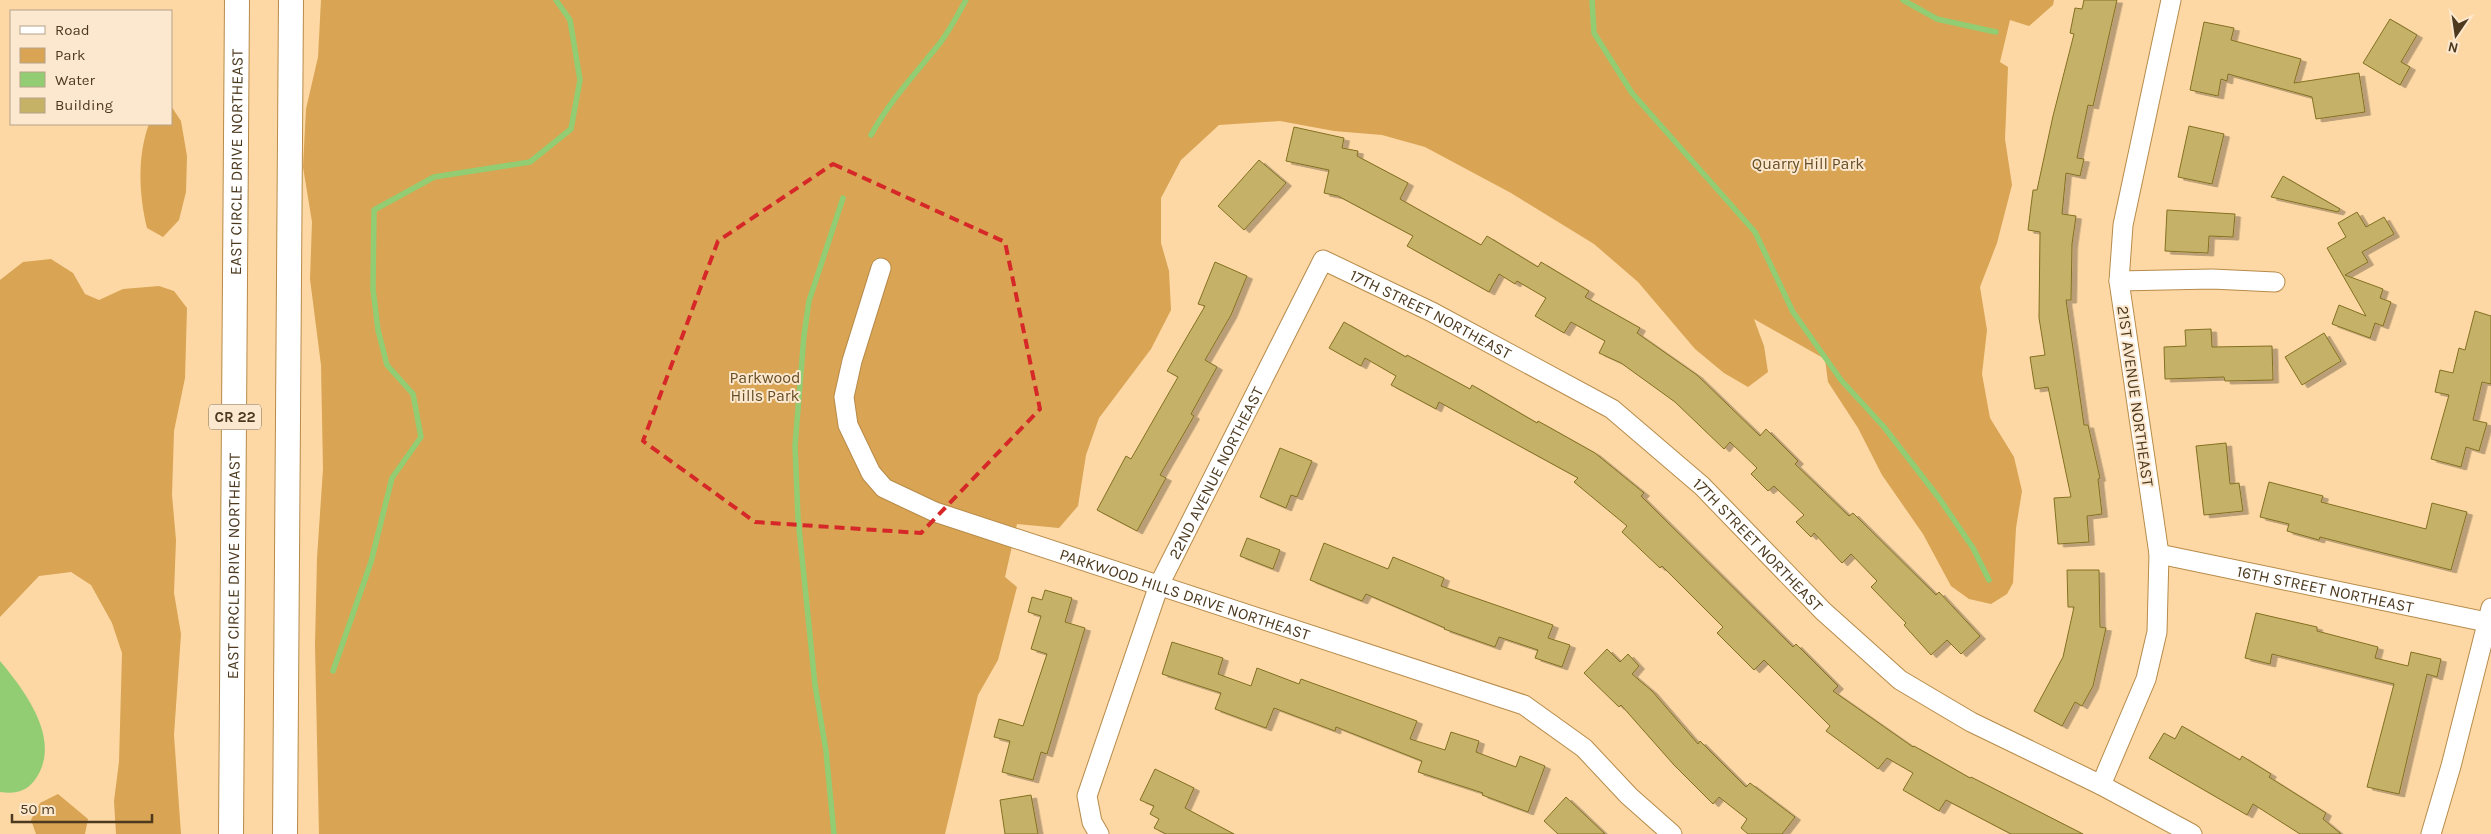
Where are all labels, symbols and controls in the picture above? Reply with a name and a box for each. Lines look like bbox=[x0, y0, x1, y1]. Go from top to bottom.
legend bbox=[10, 10, 172, 125]
north arrow bbox=[2431, 10, 2481, 60]
text: Road bbox=[55, 21, 90, 39]
text: N bbox=[2446, 38, 2460, 57]
text: Park bbox=[55, 46, 85, 64]
street label: EAST CIRCLE DRIVE NORTHEAST bbox=[226, 49, 247, 275]
text: Water bbox=[55, 71, 96, 89]
text: Building bbox=[55, 96, 113, 114]
park label: Quarry Hill Park bbox=[1752, 154, 1864, 173]
street label: 17TH STREET NORTHEAST bbox=[1347, 265, 1515, 363]
street label: 21ST AVENUE NORTHEAST bbox=[2113, 304, 2158, 488]
park label: Parkwood Hills Park bbox=[729, 368, 801, 405]
street label: 22ND AVENUE NORTHEAST bbox=[1165, 384, 1267, 562]
road number: CR 22 bbox=[209, 404, 261, 430]
street label: EAST CIRCLE DRIVE NORTHEAST bbox=[223, 453, 244, 679]
street label: 17TH STREET NORTHEAST bbox=[1689, 474, 1827, 615]
street label: PARKWOOD HILLS DRIVE NORTHEAST bbox=[1057, 544, 1312, 644]
street label: 16TH STREET NORTHEAST bbox=[2235, 561, 2415, 617]
scale bar bbox=[12, 792, 152, 824]
text: 50 m bbox=[20, 800, 55, 818]

